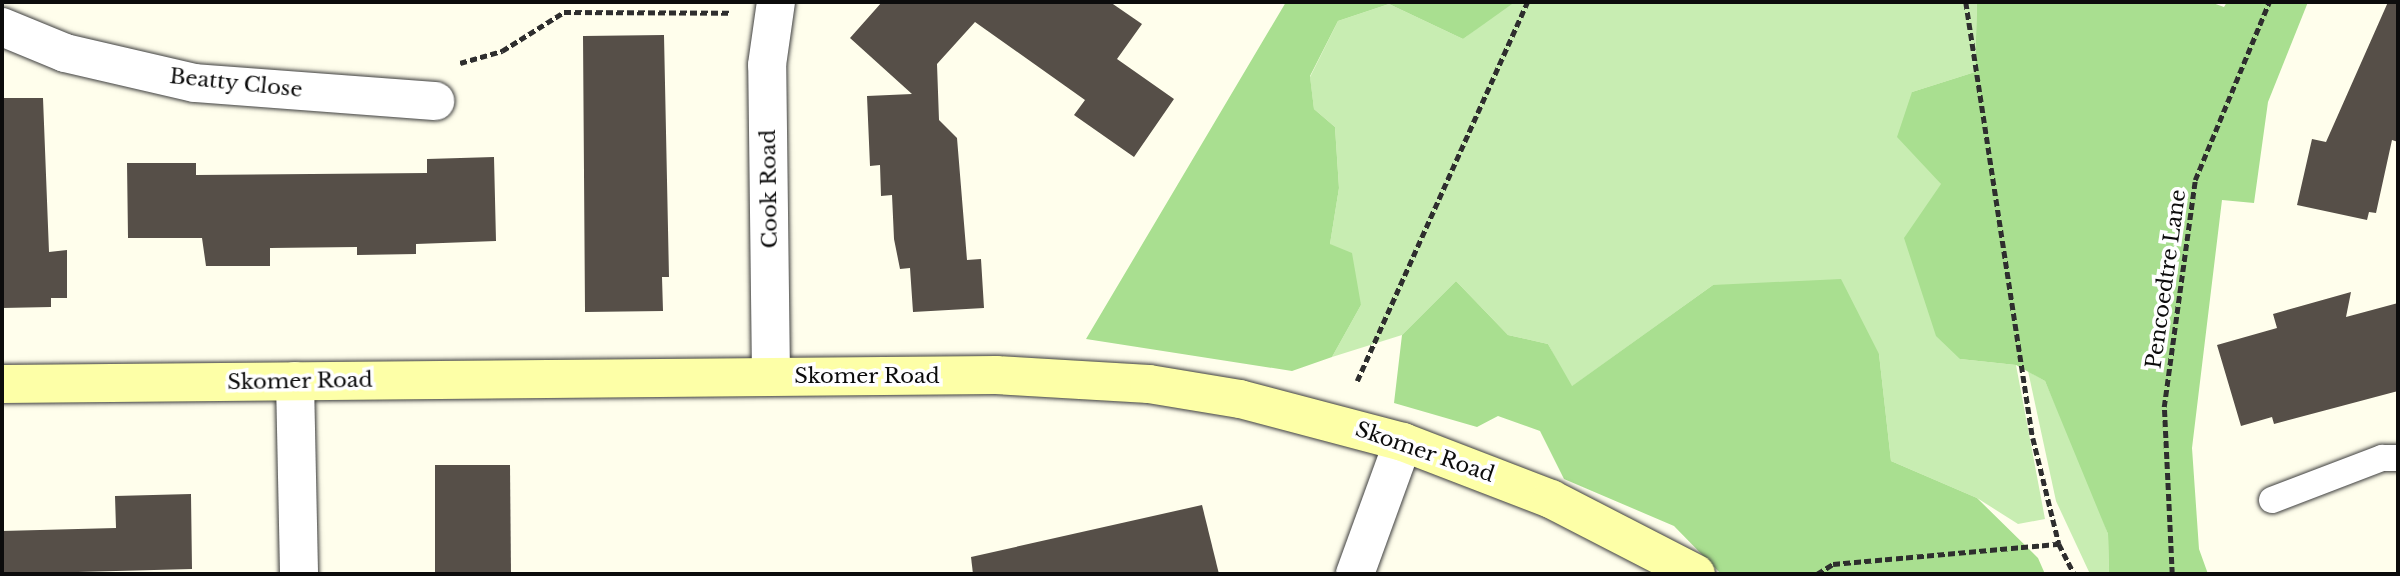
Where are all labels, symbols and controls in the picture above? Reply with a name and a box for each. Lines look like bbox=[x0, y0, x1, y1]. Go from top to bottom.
street label: Beatty Close bbox=[168, 63, 304, 103]
street label: Cook Road bbox=[755, 129, 783, 249]
street label: Pencoedtre Lane bbox=[2141, 188, 2191, 370]
street label: Skomer Road bbox=[794, 363, 940, 389]
street label: Skomer Road bbox=[227, 367, 373, 395]
street label: Skomer Road bbox=[1352, 416, 1498, 488]

